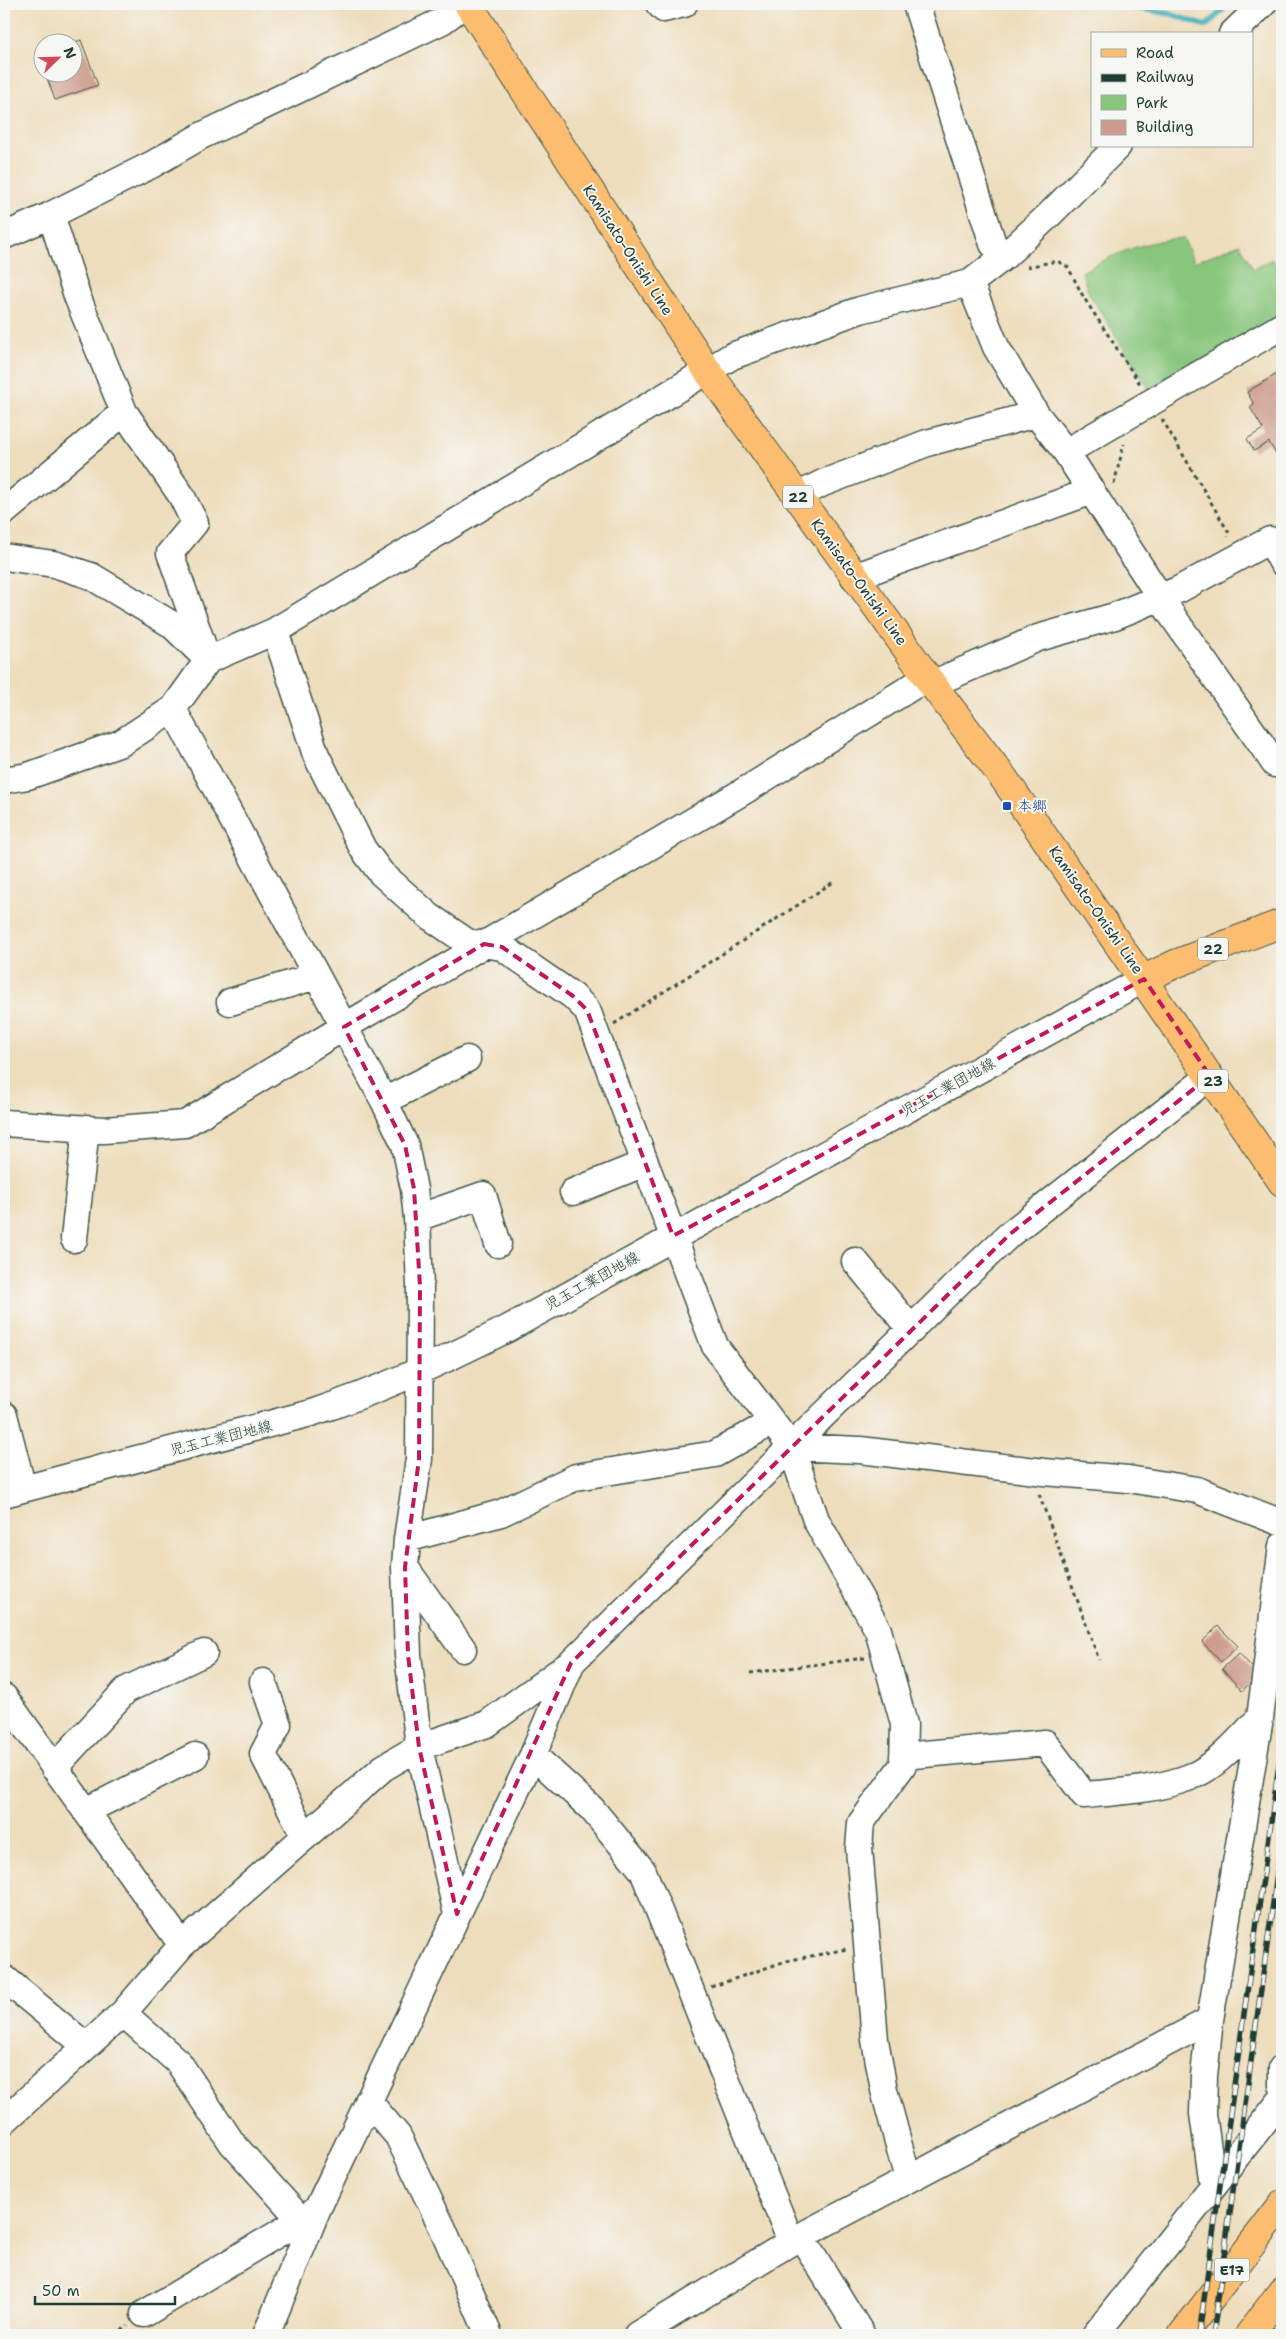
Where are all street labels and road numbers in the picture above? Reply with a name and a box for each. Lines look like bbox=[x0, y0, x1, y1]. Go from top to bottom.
street label: Kamisato-Onishi Line bbox=[578, 181, 678, 319]
road number: 22 bbox=[783, 486, 813, 508]
street label: Kamisato-Onishi Line bbox=[806, 515, 912, 649]
street label: Kamisato-Onishi Line bbox=[1044, 842, 1148, 978]
road number: 22 bbox=[1198, 938, 1228, 961]
street label: 児玉工業団地線 bbox=[897, 1053, 999, 1121]
road number: 23 bbox=[1198, 1070, 1228, 1092]
street label: 児玉工業団地線 bbox=[541, 1247, 643, 1315]
street label: 児玉工業団地線 bbox=[168, 1416, 274, 1460]
road number: E17 bbox=[1214, 2258, 1250, 2282]

